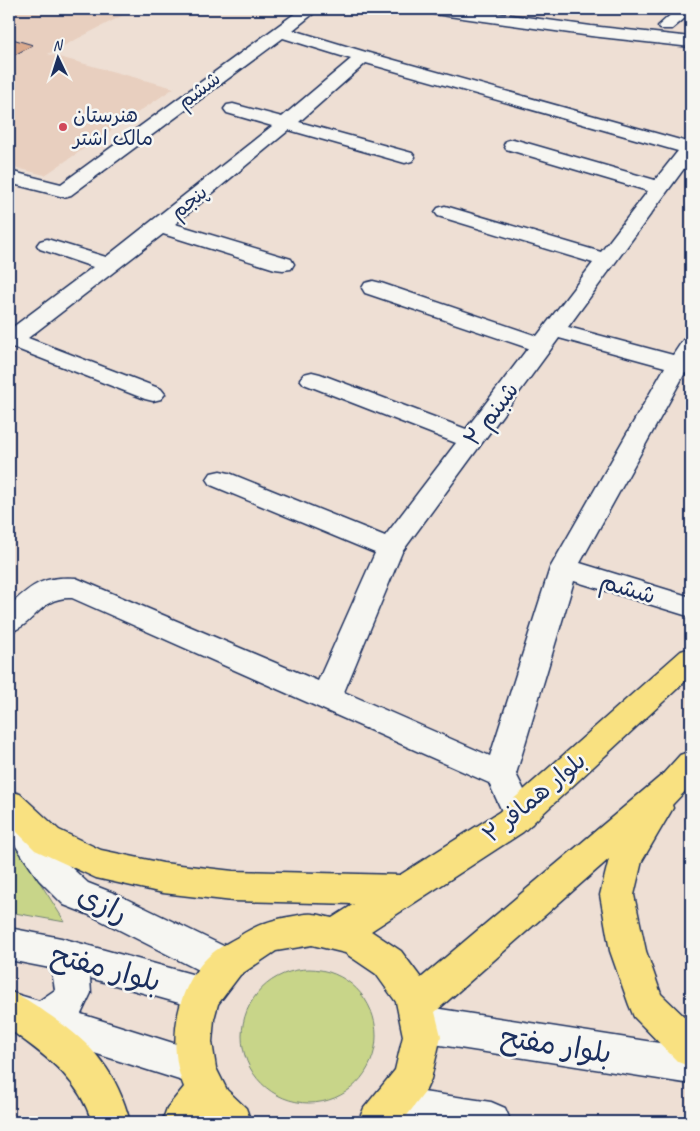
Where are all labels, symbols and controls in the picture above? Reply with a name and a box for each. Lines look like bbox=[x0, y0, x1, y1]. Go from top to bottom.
north arrow bbox=[32, 32, 82, 82]
text: N bbox=[52, 37, 64, 54]
street label: ششم bbox=[173, 66, 227, 116]
place label: هنرستان مالک اشتر bbox=[71, 103, 153, 151]
marker: هنرستان مالک اشتر bbox=[57, 121, 69, 133]
street label: پنجم bbox=[165, 180, 214, 226]
street label: شبنم ۲ bbox=[457, 376, 527, 454]
street label: ششم bbox=[596, 565, 659, 613]
street label: بلوار همافر ۲ bbox=[476, 745, 592, 849]
street label: رازی bbox=[72, 876, 134, 932]
street label: بلوار مفتح bbox=[47, 936, 165, 1001]
street label: بلوار مفتح bbox=[498, 1018, 614, 1073]

